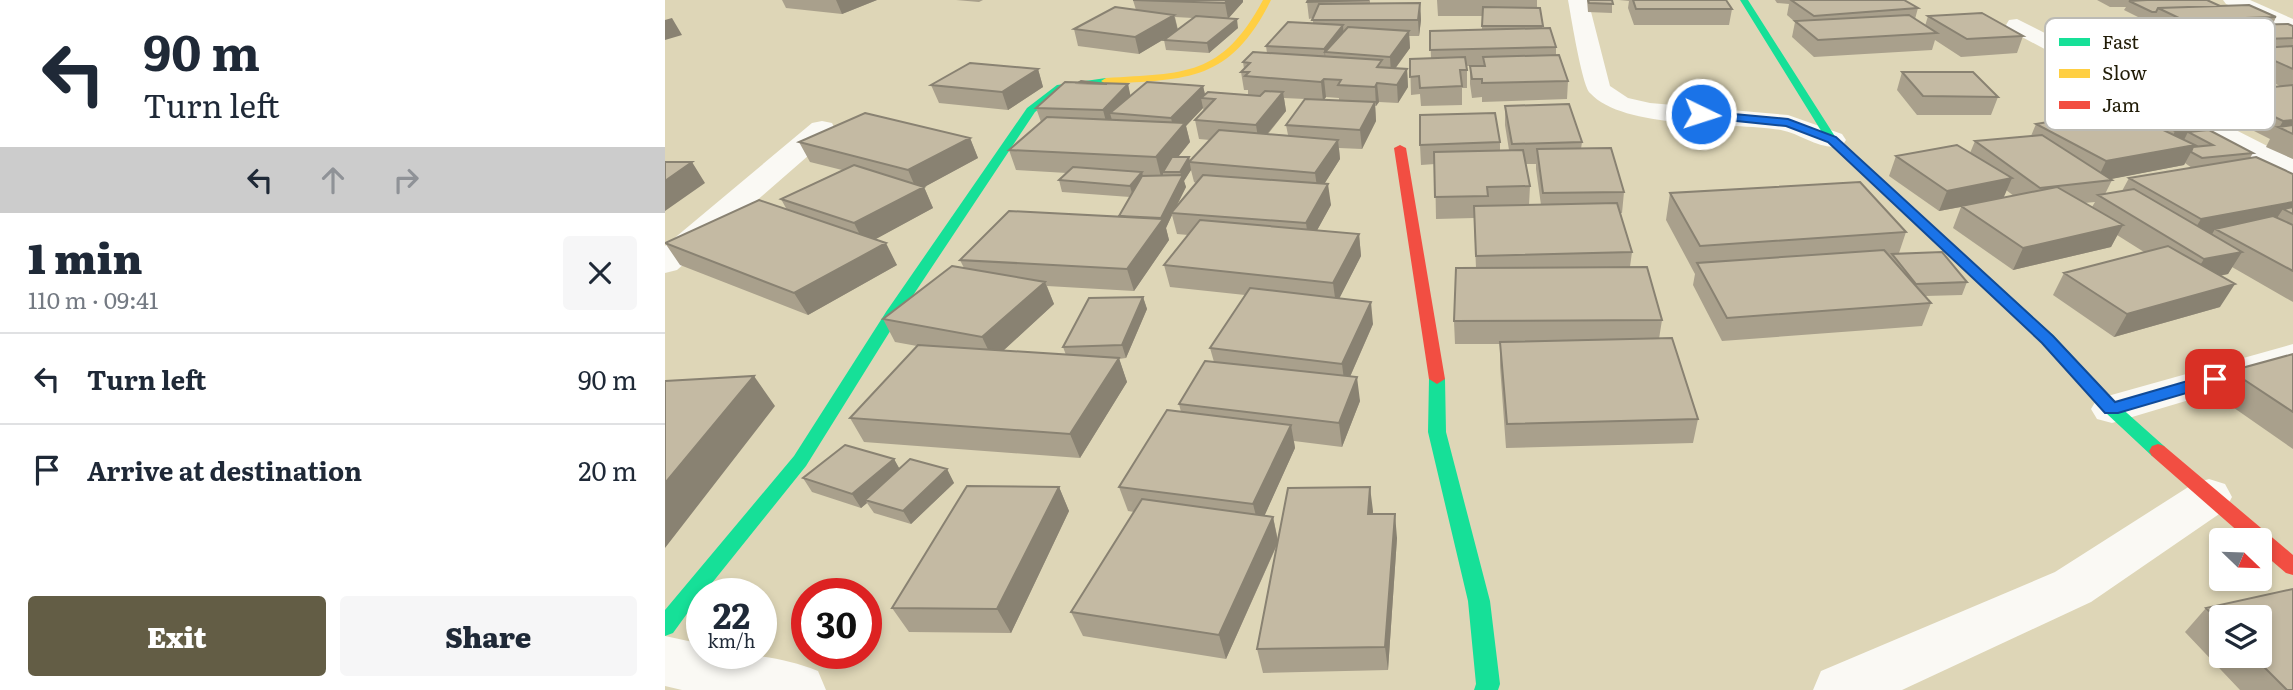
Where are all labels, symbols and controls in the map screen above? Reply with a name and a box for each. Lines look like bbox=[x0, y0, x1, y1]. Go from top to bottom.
text: 90 m bbox=[143, 13, 260, 86]
legend bbox=[2045, 18, 2275, 130]
text: Fast bbox=[2102, 27, 2139, 55]
icon: left bbox=[28, 28, 119, 119]
text: Slow bbox=[2102, 58, 2147, 86]
position arrow bbox=[1664, 77, 1738, 151]
text: Turn left bbox=[143, 80, 280, 128]
text: Jam bbox=[2102, 90, 2140, 118]
icon: left bbox=[241, 161, 279, 199]
icon: ahead bbox=[314, 161, 352, 199]
icon: right bbox=[387, 161, 425, 199]
text: 1 min bbox=[28, 225, 143, 287]
button: close bbox=[563, 236, 637, 310]
text: 110 m · 09:41 bbox=[28, 282, 158, 316]
pin bbox=[2185, 349, 2245, 409]
text: Turn left bbox=[87, 359, 206, 398]
text: 90 m bbox=[578, 359, 637, 398]
icon: left bbox=[28, 360, 66, 398]
icon: arrive bbox=[2196, 360, 2234, 398]
text: Arrive at destination bbox=[87, 450, 362, 489]
text: 20 m bbox=[578, 450, 637, 489]
icon: arrive bbox=[28, 451, 66, 489]
north arrow bbox=[2209, 528, 2271, 592]
map controls bbox=[2209, 528, 2272, 668]
speed limit sign: 30 bbox=[791, 578, 882, 669]
text: 22 bbox=[713, 588, 750, 640]
button: Exit bbox=[28, 596, 326, 676]
button: Share bbox=[340, 596, 637, 676]
button: layers bbox=[2209, 605, 2272, 668]
text: km/h bbox=[708, 627, 755, 654]

